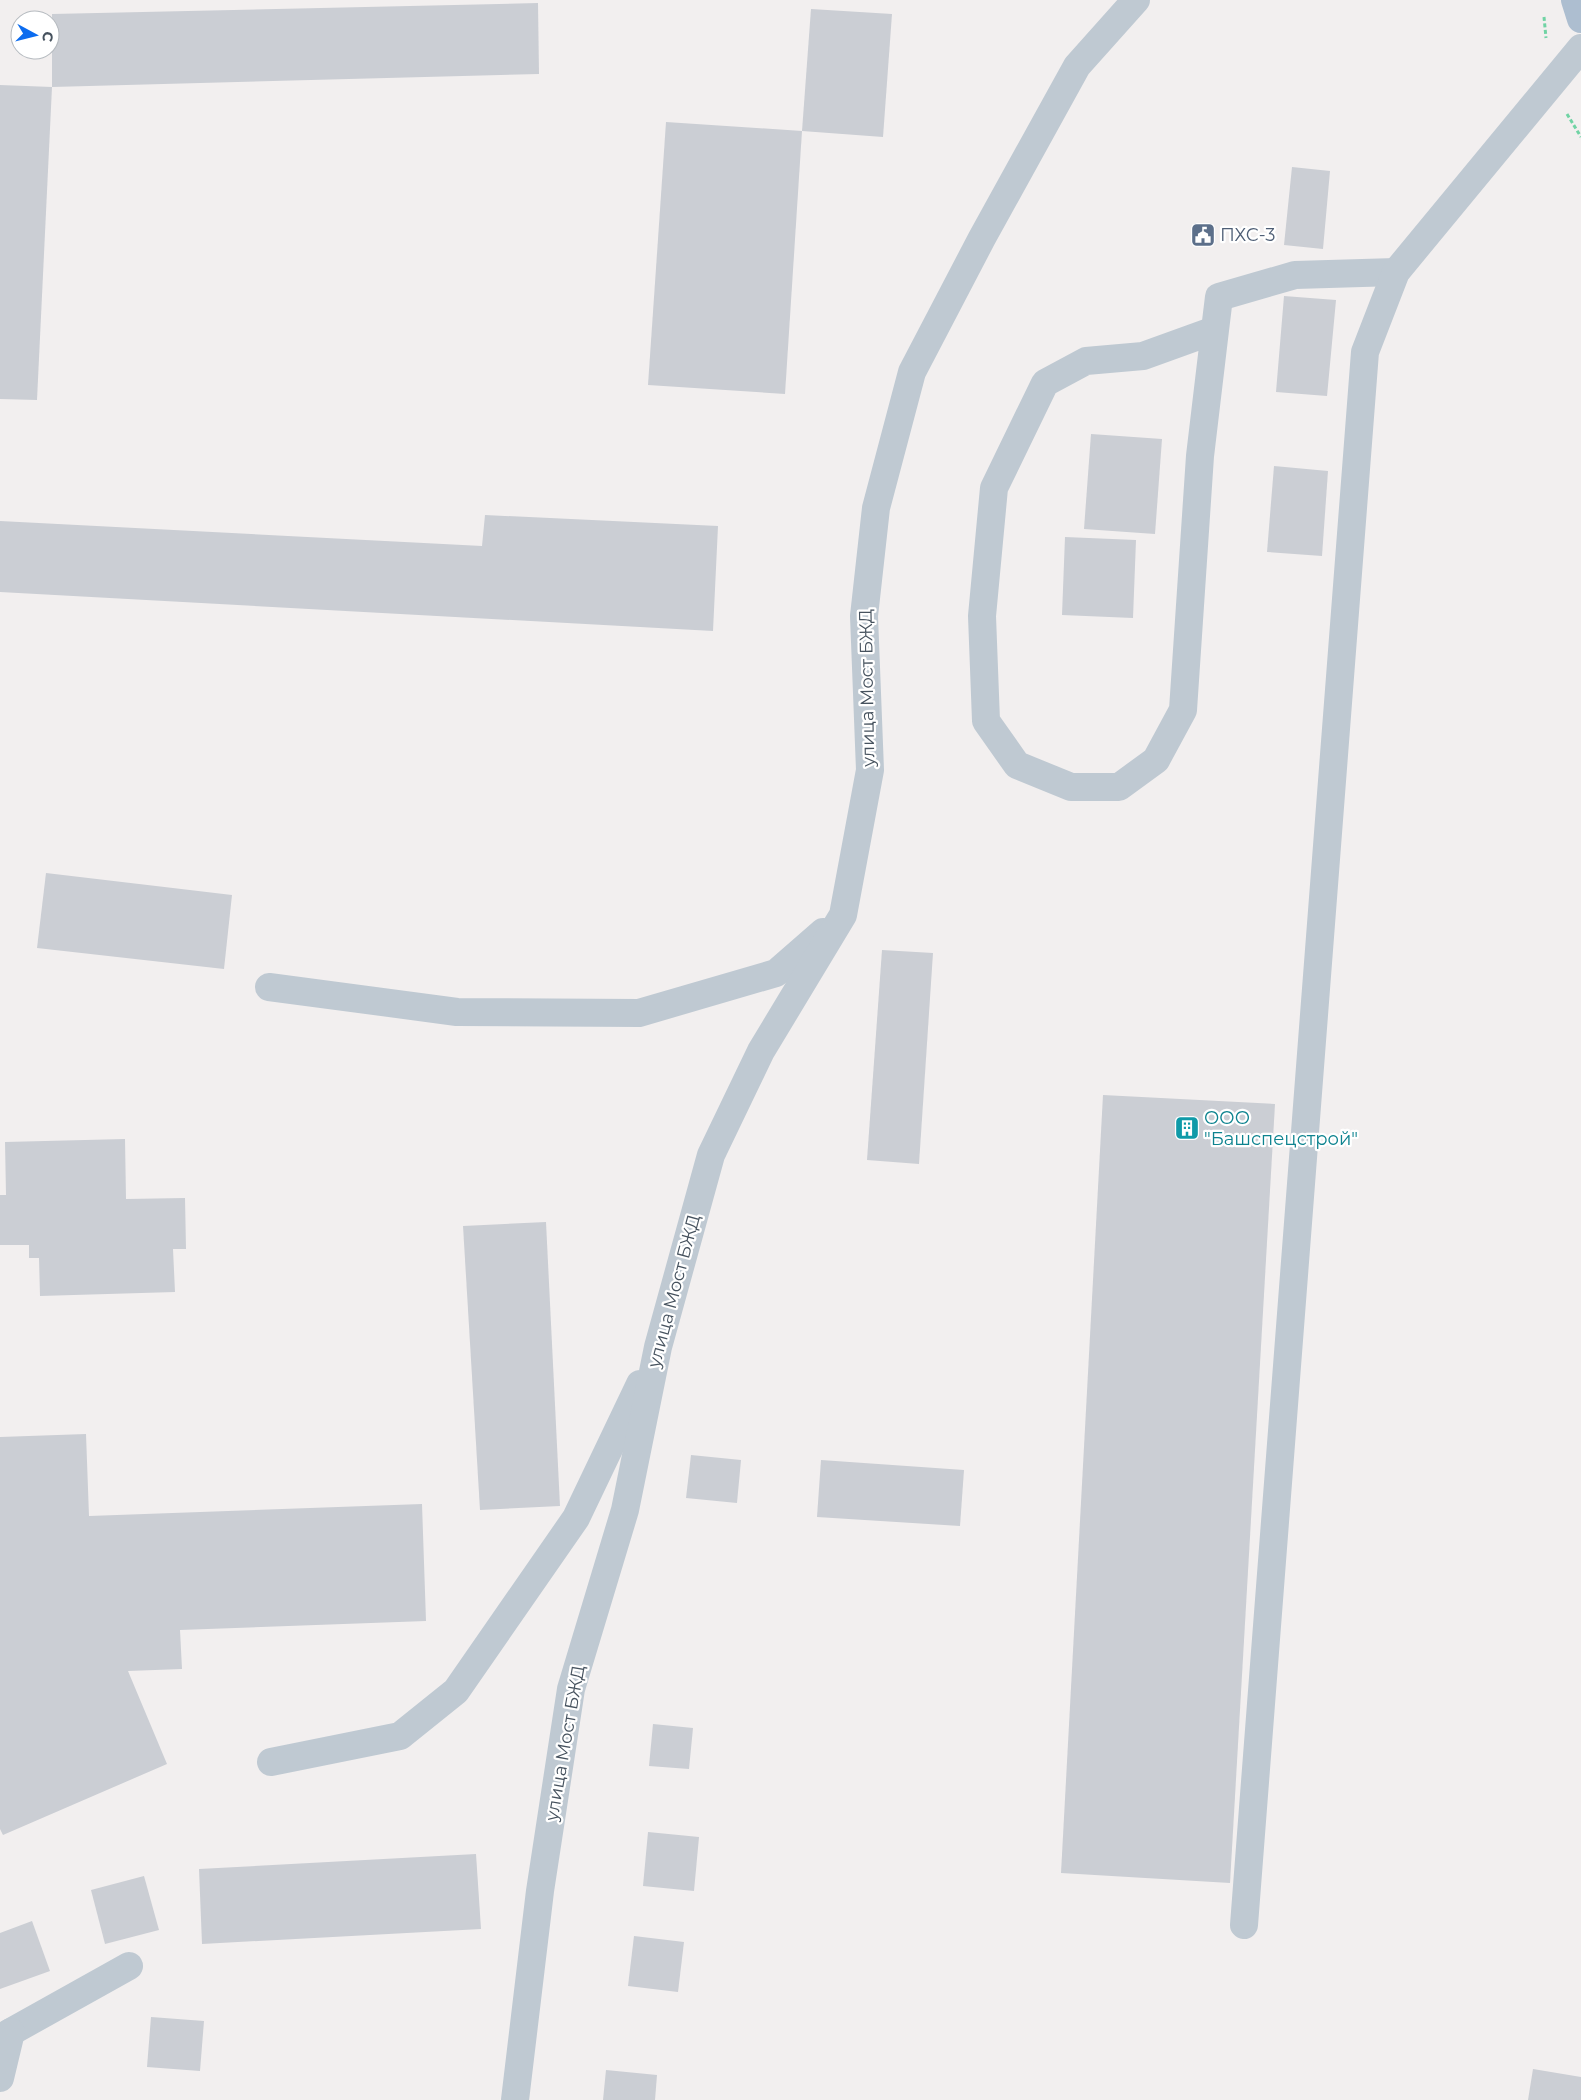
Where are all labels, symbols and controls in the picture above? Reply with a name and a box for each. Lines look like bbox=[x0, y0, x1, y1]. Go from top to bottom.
north arrow bbox=[10, 10, 60, 60]
text: С bbox=[38, 30, 57, 43]
public building icon: ПХС-3 bbox=[1190, 222, 1216, 248]
place label: ПХС-3 bbox=[1220, 224, 1275, 246]
street label: улица Мост БЖД bbox=[855, 609, 879, 768]
place label: ООО "Башспецстрой" bbox=[1204, 1107, 1358, 1150]
building icon: ООО "Башспецстрой" bbox=[1174, 1115, 1200, 1141]
street label: улица Мост БЖД bbox=[643, 1212, 705, 1371]
street label: улица Мост БЖД bbox=[540, 1663, 590, 1824]

